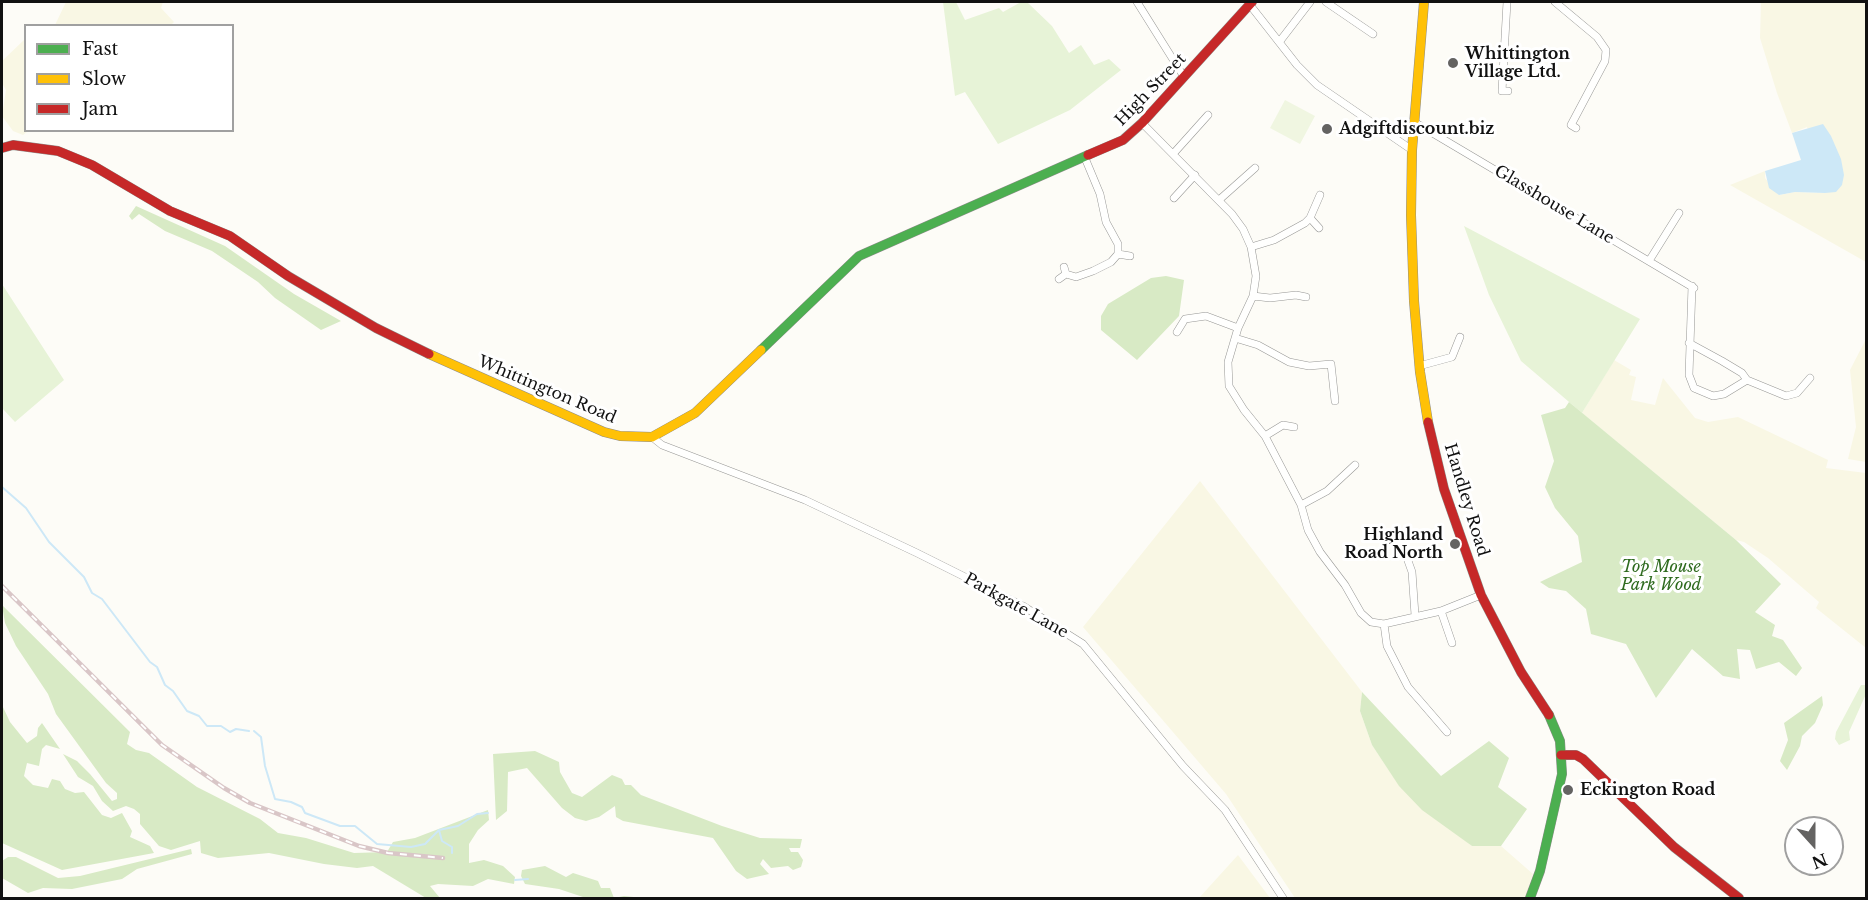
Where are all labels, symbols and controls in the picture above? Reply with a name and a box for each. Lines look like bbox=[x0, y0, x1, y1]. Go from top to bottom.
legend bbox=[24, 24, 234, 132]
text: Fast bbox=[82, 38, 118, 60]
place label: Whittington Village Ltd. bbox=[1465, 44, 1570, 82]
street label: High Street bbox=[1112, 50, 1190, 130]
marker: Whittington Village Ltd. bbox=[1446, 56, 1460, 70]
text: Slow bbox=[82, 68, 126, 90]
text: Jam bbox=[82, 98, 118, 120]
place label: Adgiftdiscount.biz bbox=[1339, 119, 1494, 139]
marker: Adgiftdiscount.biz bbox=[1320, 122, 1334, 136]
street label: Glasshouse Lane bbox=[1491, 162, 1617, 248]
street label: Whittington Road bbox=[475, 352, 619, 428]
street label: Handley Road bbox=[1440, 441, 1492, 559]
place label: Highland Road North bbox=[1344, 525, 1443, 563]
marker: Highland Road North bbox=[1448, 537, 1462, 551]
park label: Top Mouse Park Wood bbox=[1621, 557, 1701, 595]
street label: Parkgate Lane bbox=[961, 569, 1071, 643]
place label: Eckington Road bbox=[1580, 780, 1715, 800]
marker: Eckington Road bbox=[1561, 783, 1575, 797]
north arrow bbox=[1784, 816, 1844, 876]
text: N bbox=[1809, 849, 1830, 873]

